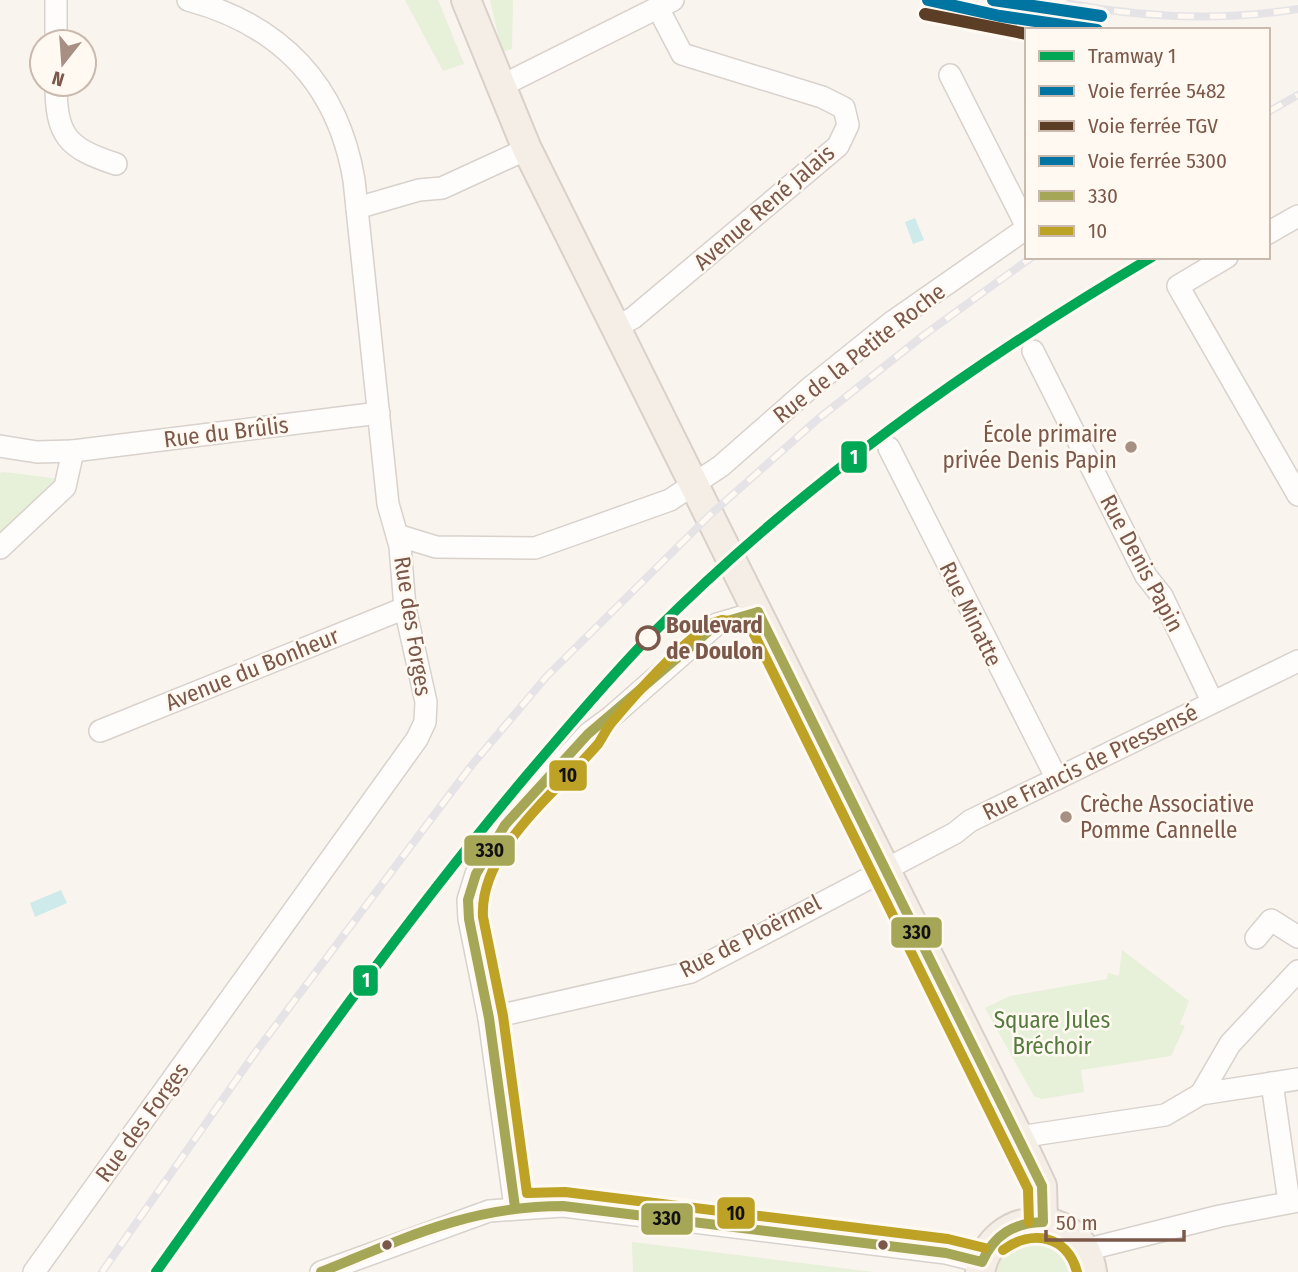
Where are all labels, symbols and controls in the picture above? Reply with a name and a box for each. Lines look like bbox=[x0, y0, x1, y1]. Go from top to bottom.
north arrow bbox=[28, 28, 98, 98]
legend bbox=[1025, 28, 1270, 259]
text: Tramway 1 bbox=[1088, 43, 1176, 69]
text: N bbox=[49, 66, 67, 91]
text: Voie ferrée 5482 bbox=[1088, 78, 1226, 104]
text: Voie ferrée TGV bbox=[1088, 113, 1218, 139]
street label: Avenue René Jalais bbox=[688, 138, 840, 276]
text: Voie ferrée 5300 bbox=[1088, 148, 1227, 174]
text: 330 bbox=[1088, 183, 1118, 209]
text: 10 bbox=[1088, 218, 1107, 244]
street label: Rue de la Petite Roche bbox=[767, 277, 951, 429]
street label: Rue du Brûlis bbox=[162, 410, 290, 454]
place label: École primaire privée Denis Papin bbox=[943, 419, 1117, 474]
marker: École primaire privée Denis Papin bbox=[1123, 439, 1139, 455]
line badge: 1 bbox=[840, 440, 868, 474]
text: 1 bbox=[850, 446, 858, 469]
street label: Rue Denis Papin bbox=[1094, 490, 1190, 636]
street label: Rue des Forges bbox=[388, 554, 438, 698]
street label: Rue Minatte bbox=[934, 557, 1008, 671]
place label: Boulevard de Doulon bbox=[666, 611, 763, 665]
street label: Avenue du Bonheur bbox=[161, 621, 343, 717]
marker: Boulevard de Doulon bbox=[636, 626, 660, 650]
street label: Rue Francis de Pressensé bbox=[978, 698, 1202, 826]
line badge: 10 bbox=[548, 759, 588, 792]
text: 10 bbox=[559, 764, 577, 787]
place label: Crèche Associative Pomme Cannelle bbox=[1080, 790, 1254, 844]
marker: Crèche Associative Pomme Cannelle bbox=[1058, 809, 1074, 825]
line badge: 330 bbox=[463, 834, 516, 867]
text: 330 bbox=[475, 839, 504, 862]
street label: Rue de Ploërmel bbox=[675, 888, 825, 984]
line badge: 330 bbox=[890, 916, 943, 949]
text: 330 bbox=[902, 921, 931, 944]
line badge: 1 bbox=[352, 964, 379, 997]
text: 1 bbox=[362, 969, 370, 992]
park label: Square Jules Bréchoir bbox=[994, 1006, 1110, 1060]
street label: Rue des Forges bbox=[89, 1057, 195, 1187]
line badge: 10 bbox=[716, 1196, 756, 1230]
scale bar bbox=[1046, 1198, 1184, 1242]
line badge: 330 bbox=[640, 1202, 694, 1236]
text: 10 bbox=[727, 1202, 745, 1225]
text: 330 bbox=[652, 1207, 681, 1230]
text: 50 m bbox=[1056, 1210, 1098, 1236]
unlabelled marker bbox=[380, 1238, 394, 1252]
unlabelled marker bbox=[876, 1238, 890, 1252]

